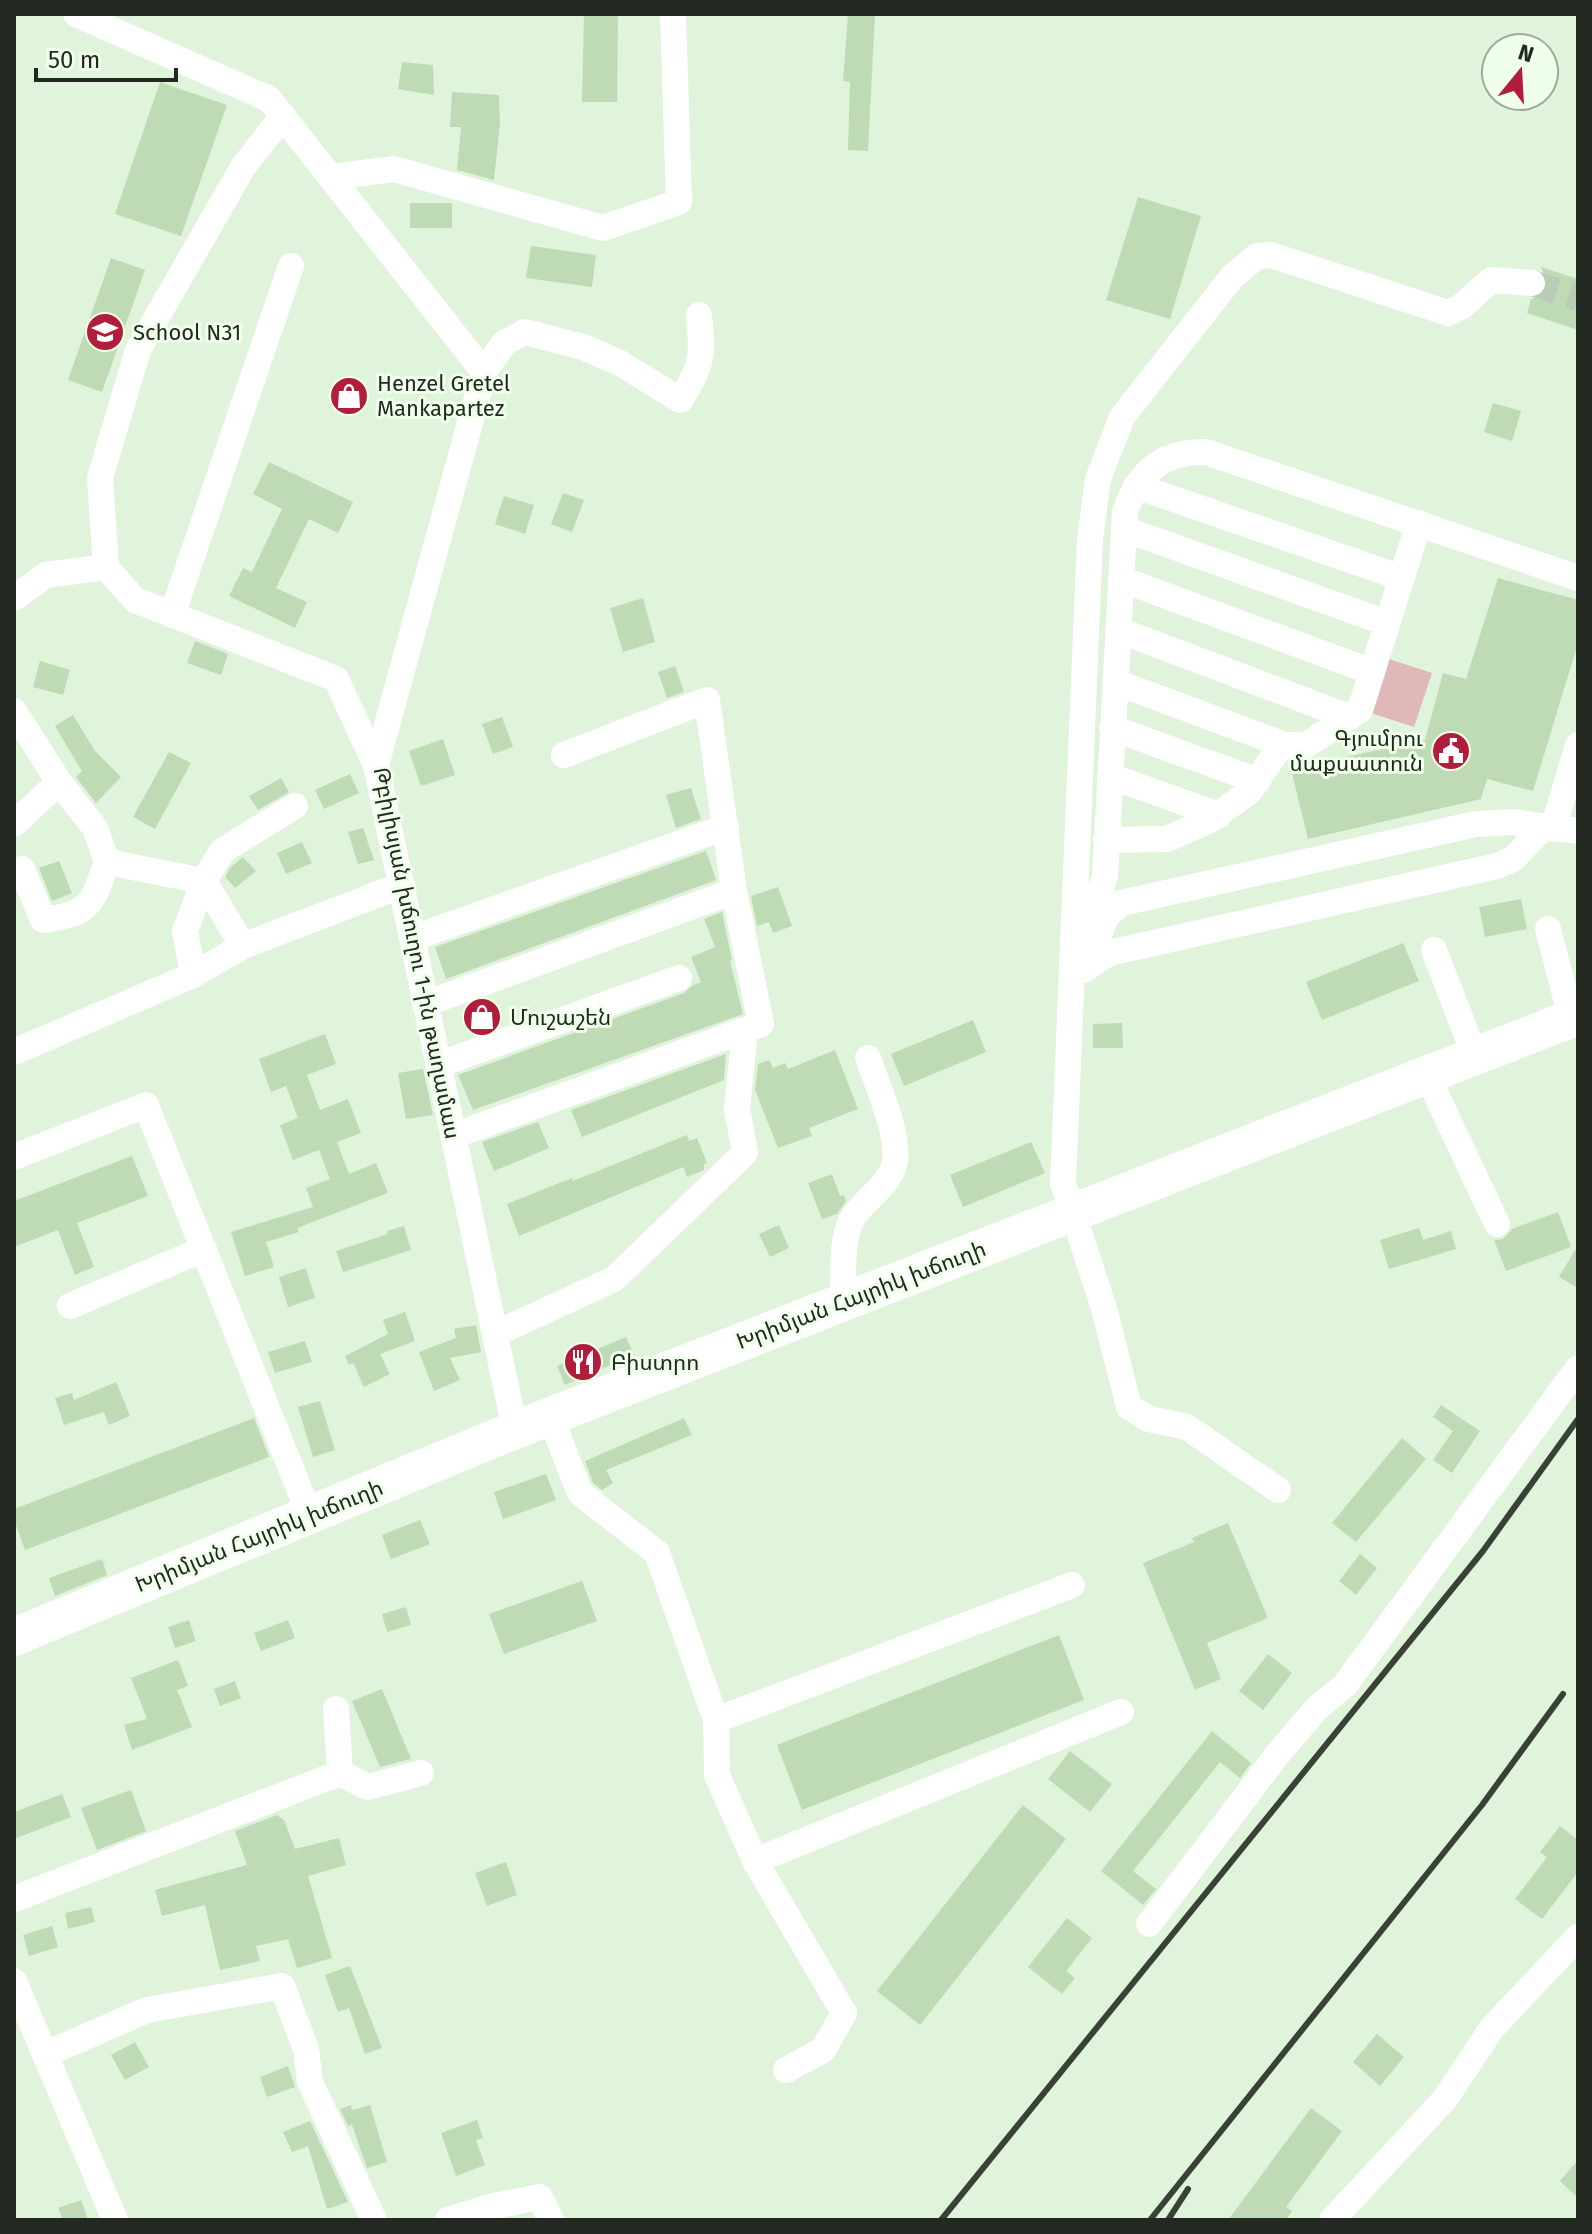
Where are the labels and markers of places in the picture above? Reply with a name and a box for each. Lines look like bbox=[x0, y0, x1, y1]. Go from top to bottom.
school or university icon: School N31 bbox=[84, 311, 126, 353]
place label: School N31 bbox=[133, 319, 241, 346]
place label: Henzel Gretel Mankapartez bbox=[377, 370, 510, 422]
shop icon: Henzel Gretel Mankapartez bbox=[328, 375, 370, 417]
place label: Գյումրու մաքսատուն bbox=[1289, 725, 1423, 777]
public building icon: Գյումրու մաքսատուն bbox=[1430, 730, 1472, 772]
shop icon: Մուշաշեն bbox=[461, 996, 503, 1038]
place label: Մուշաշեն bbox=[510, 1004, 611, 1031]
restaurant icon: Բիստրո bbox=[562, 1341, 604, 1383]
place label: Բիստրո bbox=[611, 1349, 699, 1376]

